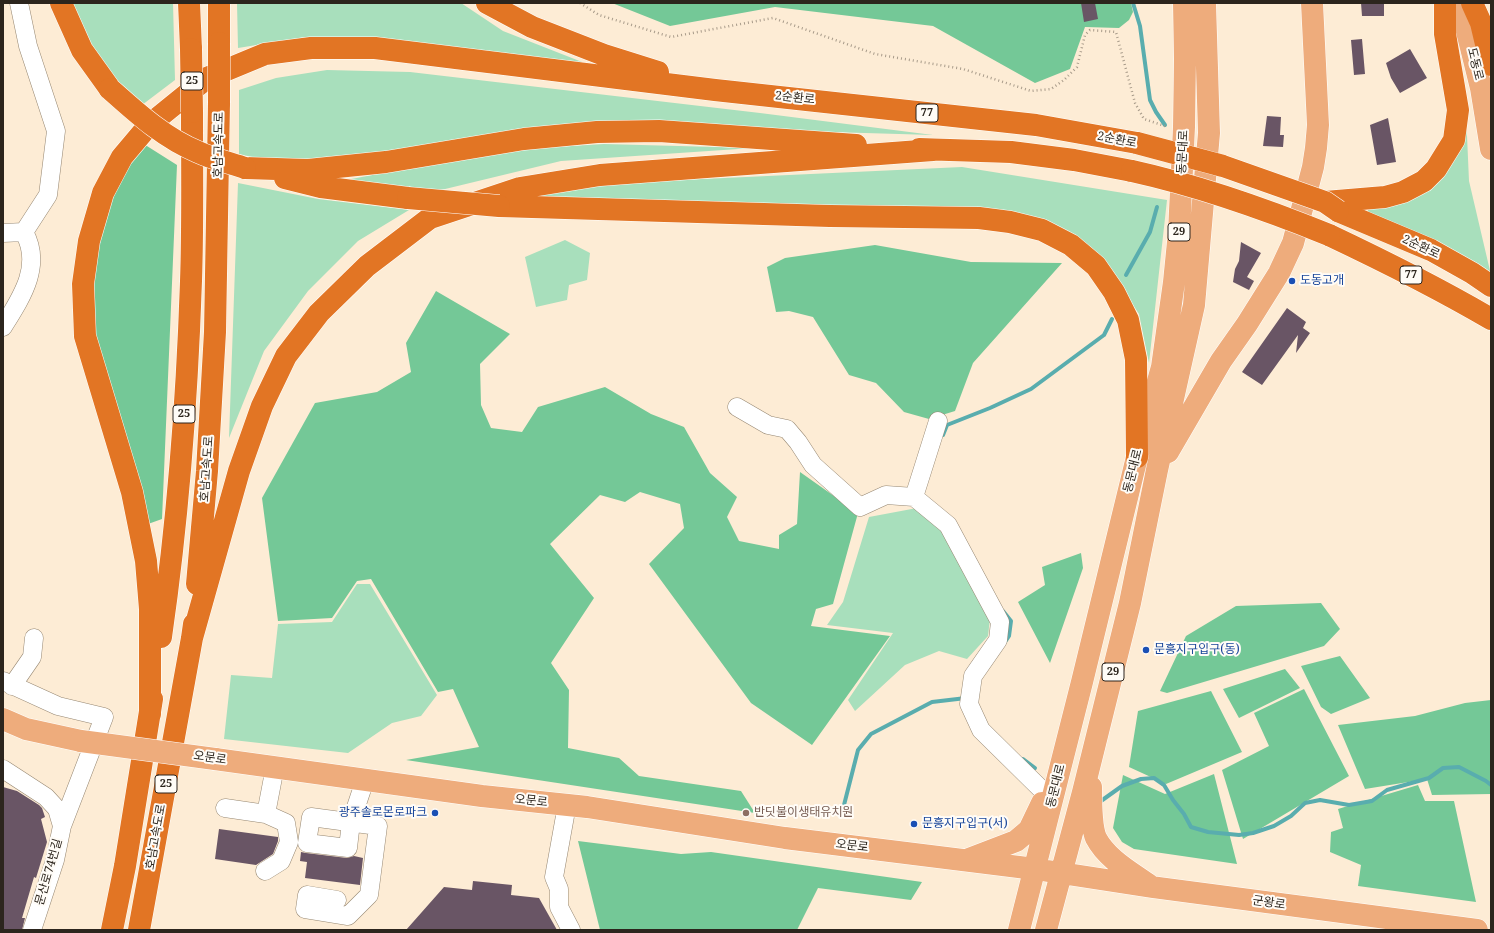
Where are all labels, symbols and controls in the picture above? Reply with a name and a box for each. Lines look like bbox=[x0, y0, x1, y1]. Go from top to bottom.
street label: 도동로 bbox=[1464, 46, 1486, 82]
road number: 25 bbox=[181, 72, 203, 90]
street label: 2순환로 bbox=[774, 89, 816, 107]
road number: 77 bbox=[916, 104, 938, 122]
street label: 호남고속도로 bbox=[211, 112, 227, 178]
street label: 2순환로 bbox=[1096, 129, 1138, 151]
street label: 동문대로 bbox=[1175, 130, 1191, 174]
road number: 29 bbox=[1168, 223, 1190, 241]
street label: 2순환로 bbox=[1400, 232, 1442, 262]
road number: 77 bbox=[1400, 266, 1422, 284]
place label: 도동고개 bbox=[1300, 274, 1344, 288]
marker: 도동고개 bbox=[1287, 276, 1297, 286]
road number: 25 bbox=[173, 405, 195, 423]
street label: 호남고속도로 bbox=[198, 435, 216, 503]
street label: 동문대로 bbox=[1121, 448, 1145, 494]
place label: 문흥지구입구(동) bbox=[1154, 643, 1240, 657]
marker: 문흥지구입구(동) bbox=[1141, 645, 1151, 655]
road number: 29 bbox=[1102, 663, 1124, 681]
street label: 오문로 bbox=[193, 749, 227, 767]
street label: 동문대로 bbox=[1044, 763, 1068, 809]
road number: 25 bbox=[155, 775, 177, 793]
street label: 오문로 bbox=[514, 792, 548, 810]
street label: 호남고속도로 bbox=[143, 803, 169, 871]
place label: 광주솔로몬로파크 bbox=[339, 806, 427, 820]
place label: 반딧불이생태유치원 bbox=[754, 806, 853, 820]
marker: 광주솔로몬로파크 bbox=[430, 808, 440, 818]
marker: 반딧불이생태유치원 bbox=[741, 808, 751, 818]
place label: 문흥지구입구(서) bbox=[922, 817, 1008, 831]
marker: 문흥지구입구(서) bbox=[909, 819, 919, 829]
street label: 문산로74번길 bbox=[33, 837, 65, 907]
street label: 오문로 bbox=[835, 837, 869, 855]
street label: 군왕로 bbox=[1252, 894, 1286, 912]

